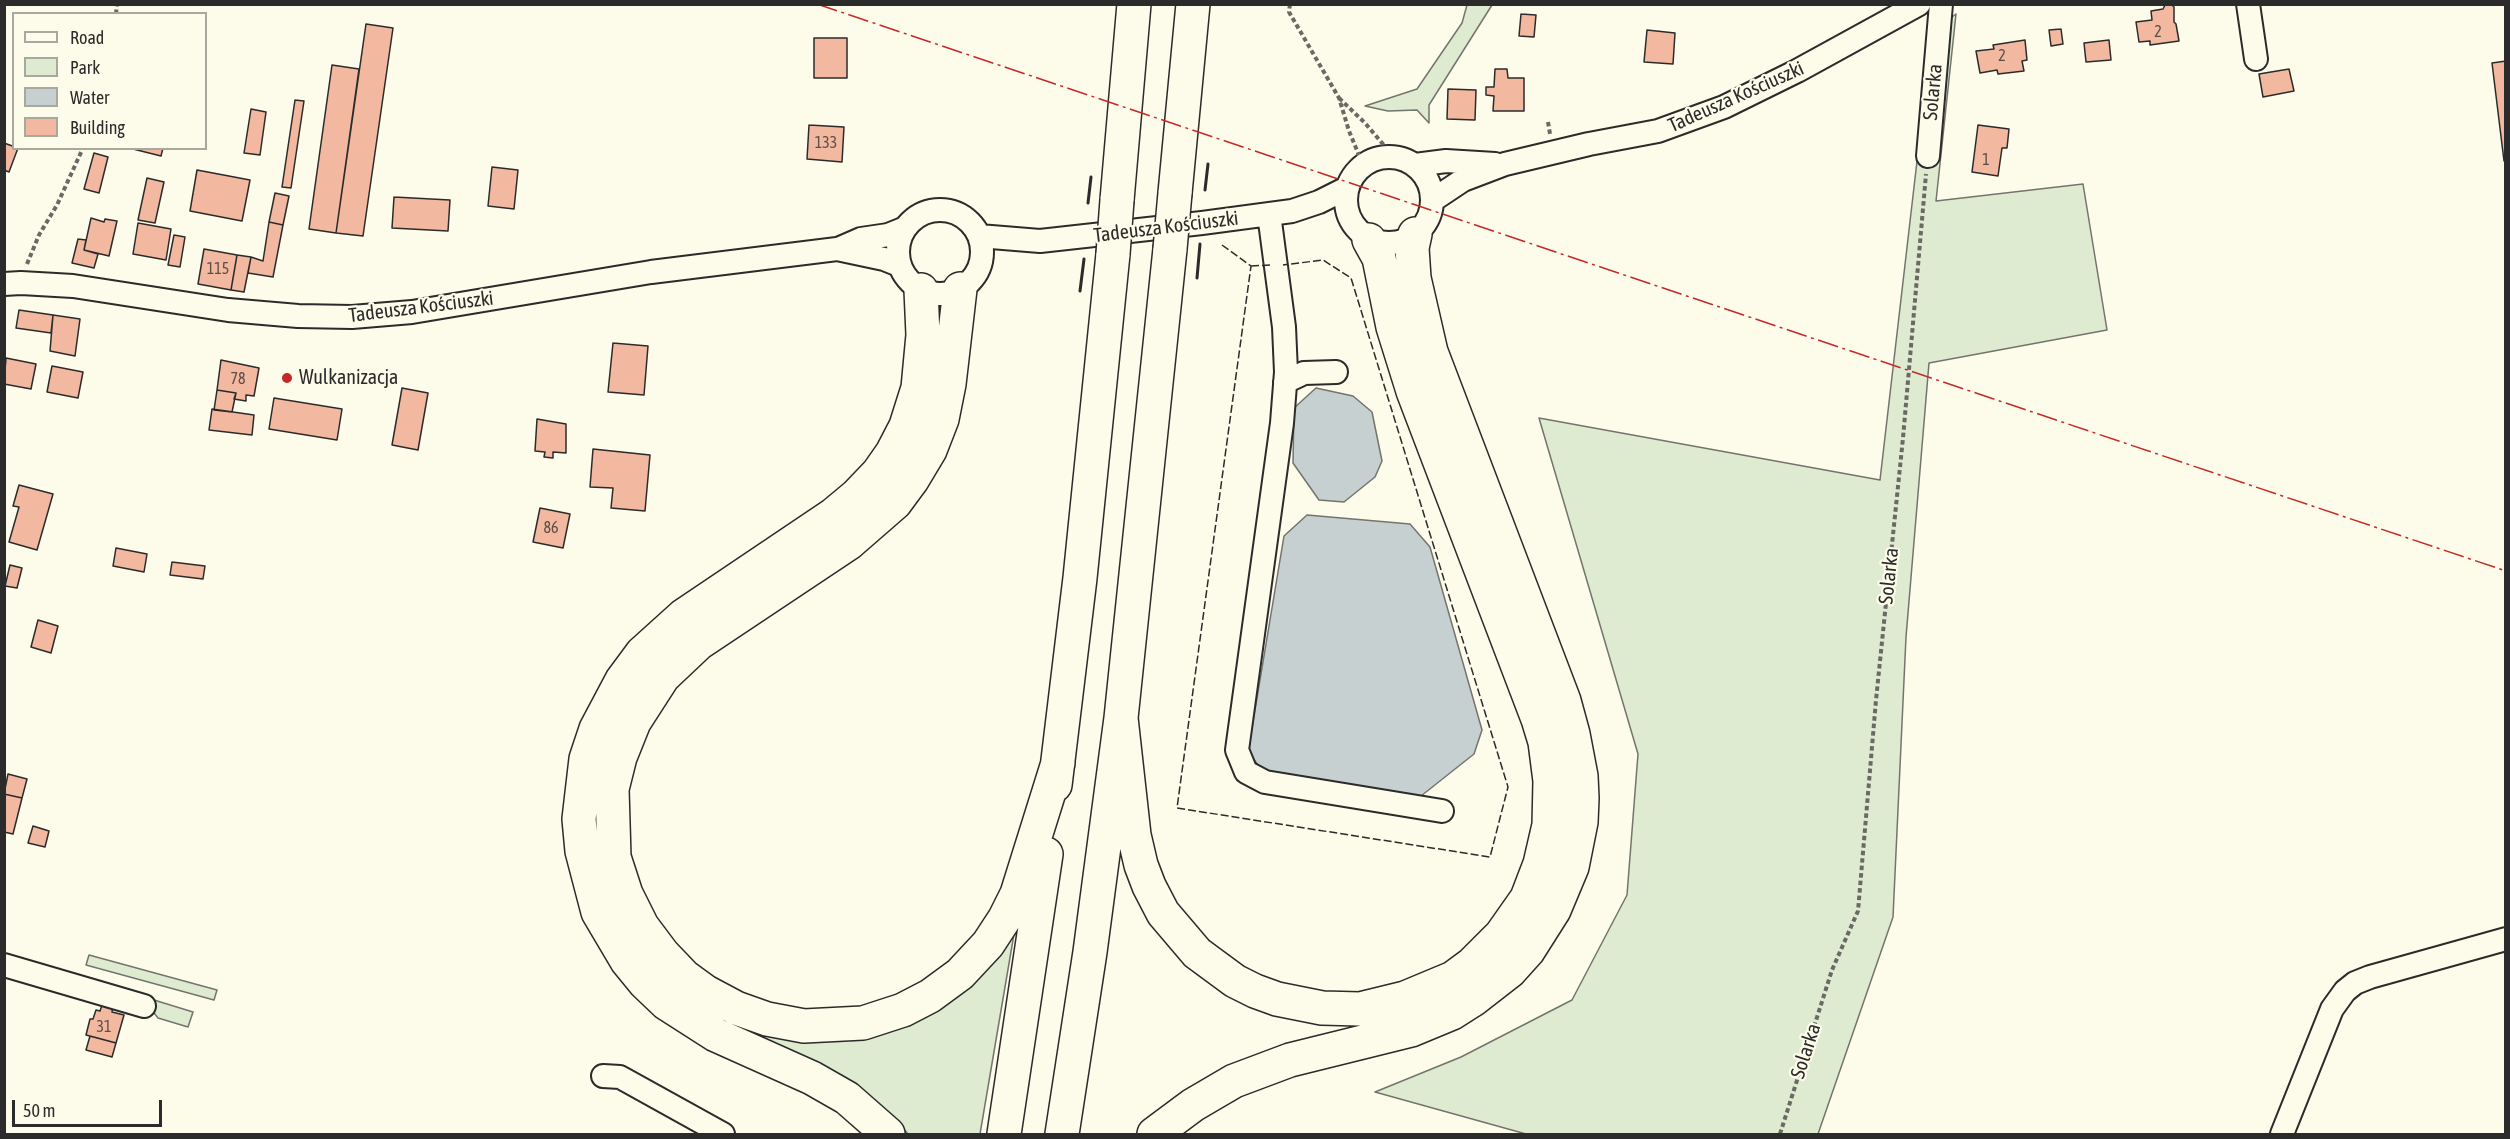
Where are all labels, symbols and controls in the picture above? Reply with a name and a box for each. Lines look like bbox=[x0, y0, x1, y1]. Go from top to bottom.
legend bbox=[12, 12, 207, 150]
house number: 2 bbox=[2154, 22, 2162, 42]
text: Road bbox=[70, 27, 104, 48]
house number: 2 bbox=[1998, 46, 2006, 66]
street label: Tadeusza Kościuszki bbox=[1665, 56, 1807, 138]
text: Park bbox=[70, 57, 100, 78]
street label: Solarka bbox=[1919, 63, 1947, 121]
text: Water bbox=[70, 87, 109, 108]
text: Building bbox=[70, 117, 125, 138]
house number: 133 bbox=[815, 133, 837, 153]
house number: 1 bbox=[1982, 150, 1990, 170]
street label: Tadeusza Kościuszki bbox=[1092, 206, 1240, 248]
house number: 115 bbox=[207, 259, 229, 279]
street label: Tadeusza Kościuszki bbox=[347, 286, 495, 328]
place label: Wulkanizacja bbox=[299, 366, 398, 390]
house number: 78 bbox=[230, 369, 246, 389]
marker: Wulkanizacja bbox=[280, 371, 294, 385]
house number: 86 bbox=[543, 518, 559, 538]
street label: Solarka bbox=[1874, 547, 1904, 605]
house number: 31 bbox=[96, 1017, 112, 1037]
street label: Solarka bbox=[1786, 1020, 1826, 1082]
scale bar bbox=[15, 1088, 165, 1126]
text: 50 m bbox=[23, 1100, 55, 1121]

